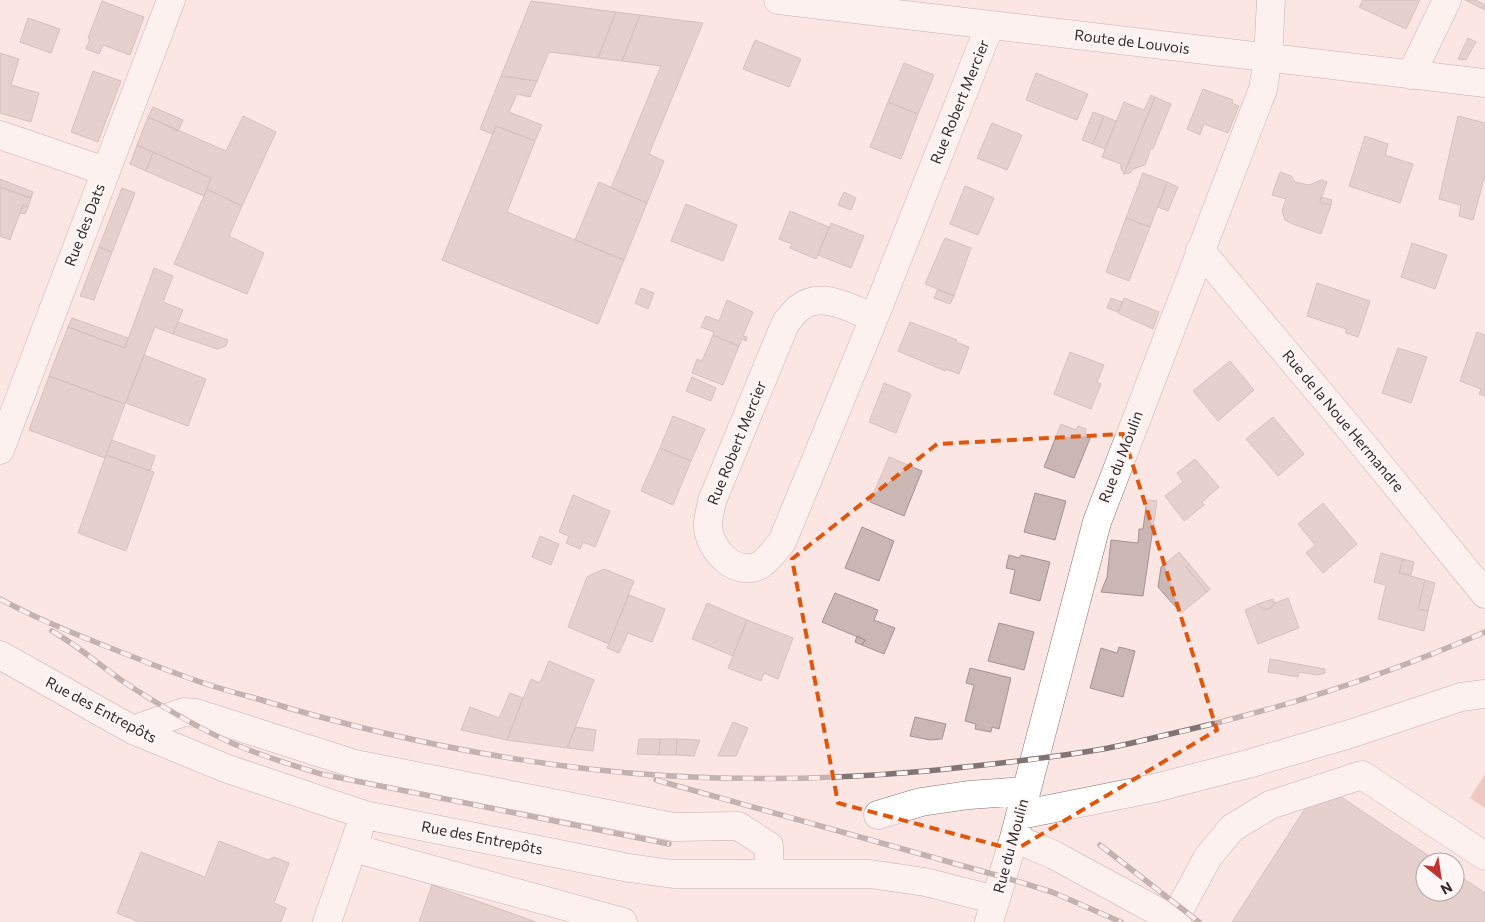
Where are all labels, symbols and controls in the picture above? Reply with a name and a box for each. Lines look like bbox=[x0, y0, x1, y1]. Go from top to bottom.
street label: Route de Louvois bbox=[1073, 25, 1191, 57]
street label: Rue Robert Mercier bbox=[926, 37, 992, 166]
street label: Rue des Dats bbox=[60, 181, 108, 269]
street label: Rue de la Noue Hermandre bbox=[1279, 346, 1408, 495]
street label: Rue Robert Mercier bbox=[703, 378, 769, 507]
street label: Rue du Moulin bbox=[1094, 408, 1146, 505]
street label: Rue des Entrepôts bbox=[43, 672, 160, 746]
street label: Rue du Moulin bbox=[989, 797, 1031, 895]
street label: Rue des Entrepôts bbox=[420, 816, 545, 858]
north arrow bbox=[1415, 852, 1465, 902]
text: N bbox=[1438, 879, 1456, 899]

